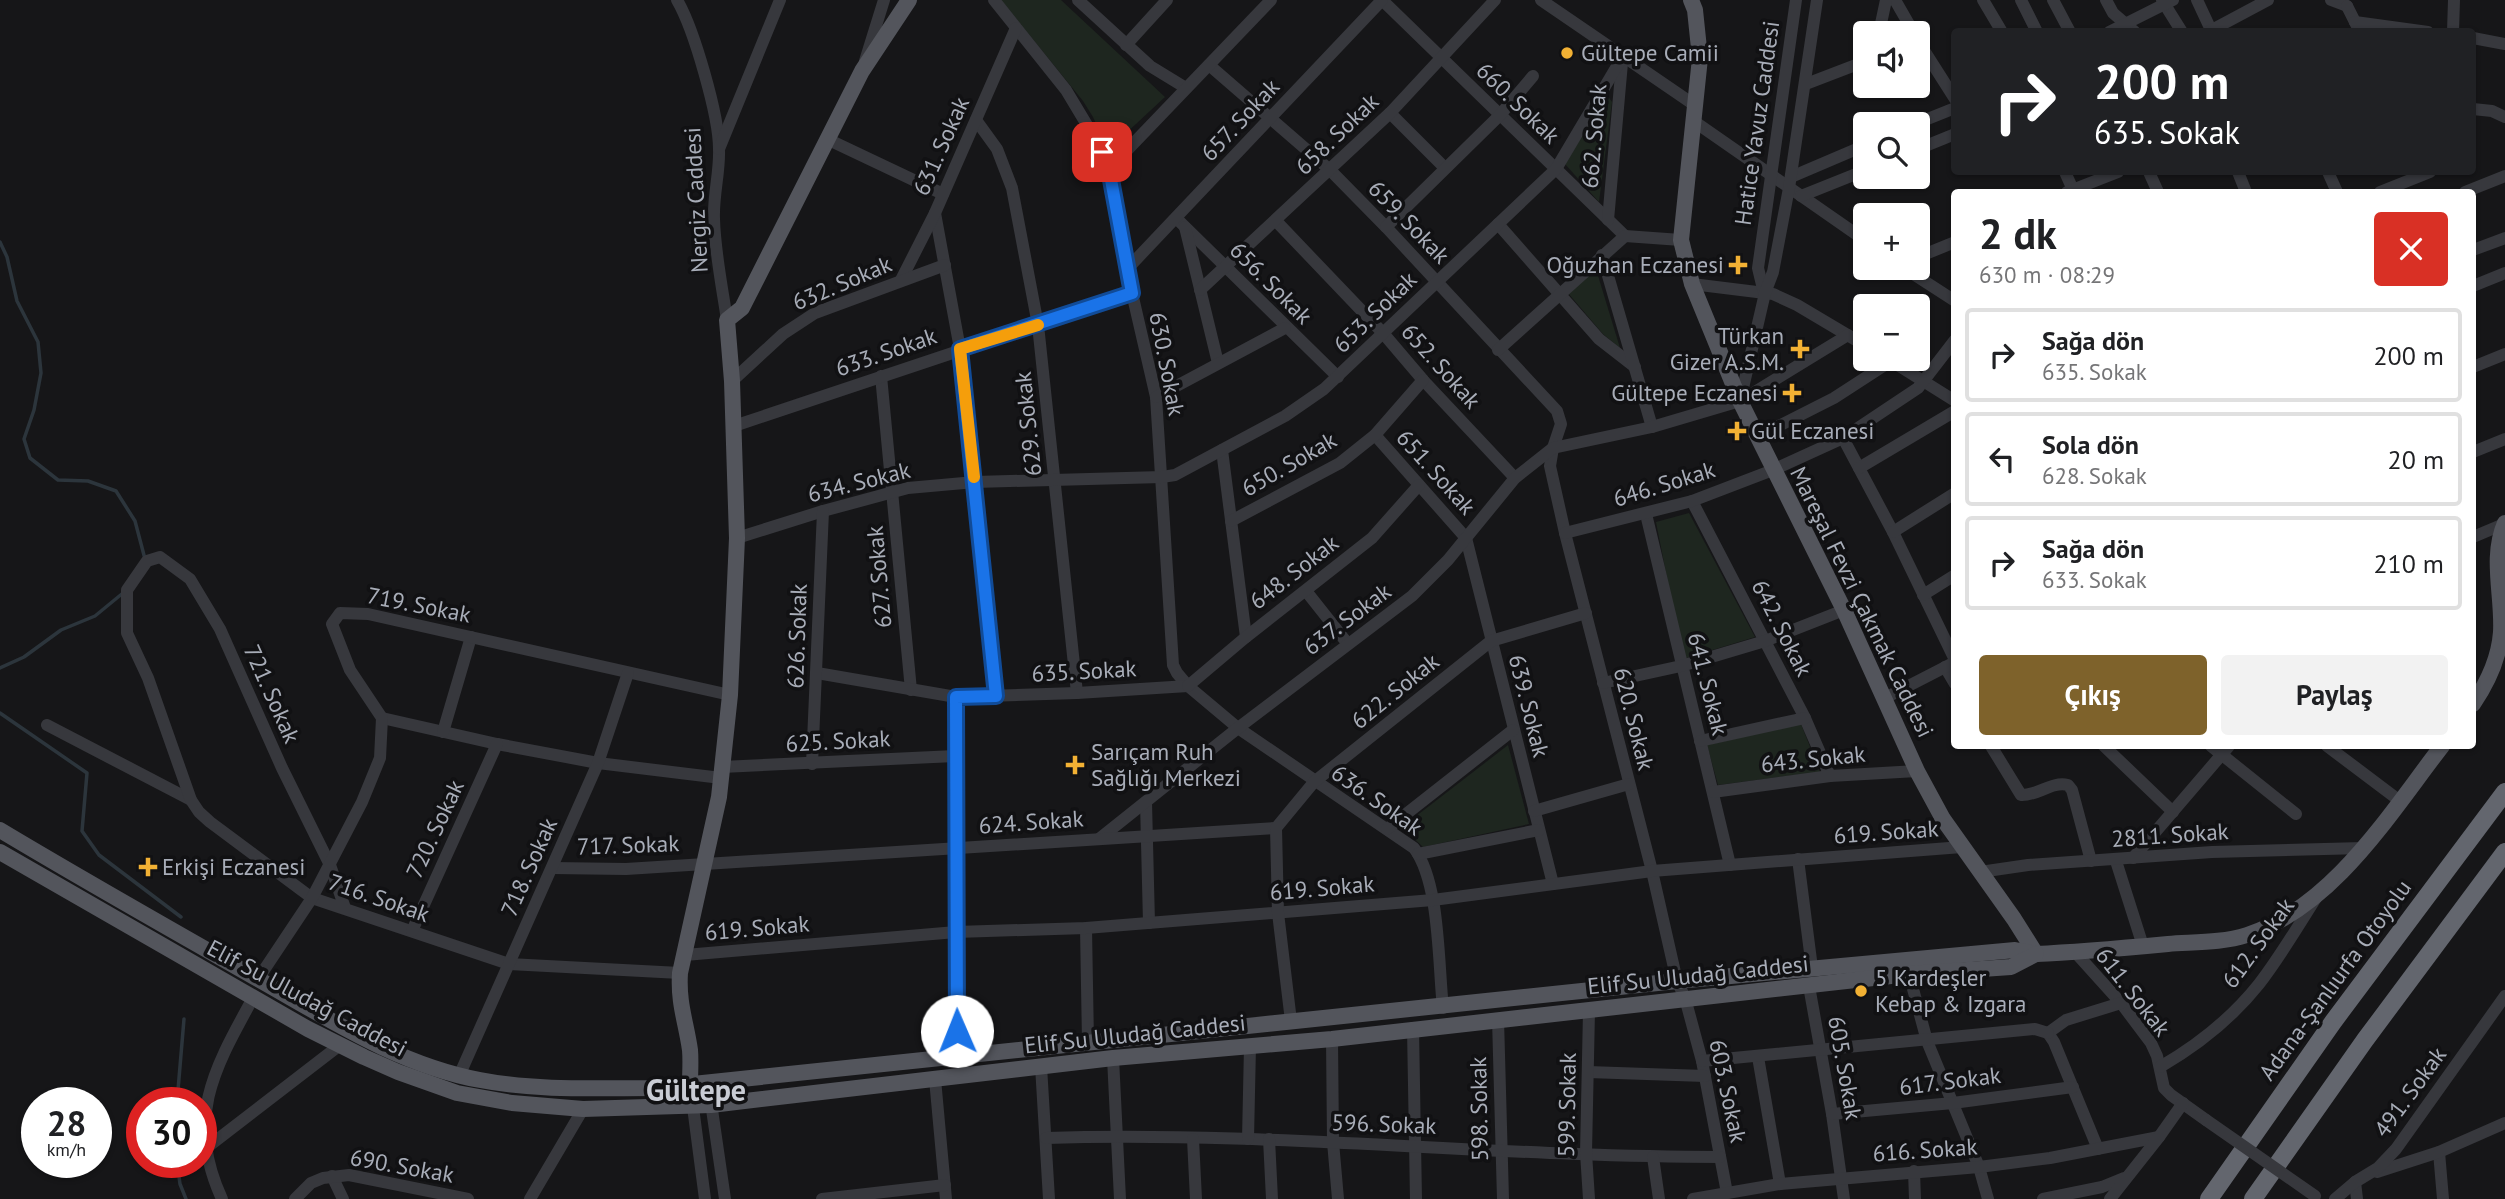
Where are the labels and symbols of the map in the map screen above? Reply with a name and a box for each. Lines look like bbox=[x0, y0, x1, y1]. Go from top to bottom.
street label: Hatice Yavuz Caddesi bbox=[1728, 19, 1785, 227]
place label: Gültepe Camii bbox=[1581, 38, 1719, 67]
marker: Gültepe Camii bbox=[1559, 45, 1575, 61]
street label: 660. Sokak bbox=[1471, 56, 1566, 149]
street label: 657. Sokak bbox=[1194, 72, 1285, 167]
street label: 662. Sokak bbox=[1574, 82, 1613, 189]
street label: 658. Sokak bbox=[1289, 87, 1384, 180]
street label: 631. Sokak bbox=[906, 92, 975, 200]
pin bbox=[1072, 122, 1132, 182]
street label: Nergiz Caddesi bbox=[677, 127, 714, 274]
street label: 659. Sokak bbox=[1363, 174, 1456, 269]
street label: 656. Sokak bbox=[1224, 235, 1319, 330]
street label: 632. Sokak bbox=[788, 249, 896, 316]
place label: Oğuzhan Eczanesi bbox=[1546, 250, 1724, 279]
marker: Oğuzhan Eczanesi bbox=[1730, 257, 1746, 273]
street label: 653. Sokak bbox=[1327, 265, 1422, 358]
street label: 630. Sokak bbox=[1143, 310, 1192, 418]
street label: 652. Sokak bbox=[1396, 317, 1487, 414]
street label: 633. Sokak bbox=[832, 321, 940, 382]
place label: Türkan Gizer A.S.M. bbox=[1670, 321, 1784, 376]
marker: Türkan Gizer A.S.M. bbox=[1790, 339, 1810, 359]
street label: 629. Sokak bbox=[1008, 370, 1047, 478]
place label: Gültepe Eczanesi bbox=[1611, 378, 1778, 407]
marker: Gültepe Eczanesi bbox=[1784, 385, 1800, 401]
place label: Gül Eczanesi bbox=[1751, 416, 1874, 445]
street label: 651. Sokak bbox=[1391, 423, 1482, 520]
marker: Gül Eczanesi bbox=[1729, 423, 1745, 439]
street label: 650. Sokak bbox=[1236, 425, 1341, 502]
street label: 646. Sokak bbox=[1609, 454, 1718, 513]
street label: 634. Sokak bbox=[804, 455, 913, 508]
street label: Mareşal Fevzi Çakmak Caddesi bbox=[1784, 462, 1941, 742]
street label: 627. Sokak bbox=[860, 525, 897, 629]
street label: 648. Sokak bbox=[1243, 528, 1344, 615]
street label: 642. Sokak bbox=[1746, 574, 1819, 681]
street label: 637. Sokak bbox=[1297, 576, 1396, 661]
street label: 719. Sokak bbox=[365, 580, 473, 629]
street label: 626. Sokak bbox=[780, 583, 813, 689]
street label: 641. Sokak bbox=[1682, 629, 1735, 738]
street label: 721. Sokak bbox=[238, 640, 307, 748]
street label: 622. Sokak bbox=[1345, 646, 1445, 735]
street label: 639. Sokak bbox=[1503, 651, 1556, 760]
street label: 635. Sokak bbox=[1031, 653, 1137, 688]
street label: 620. Sokak bbox=[1608, 664, 1661, 773]
street label: 625. Sokak bbox=[785, 723, 891, 758]
place label: Sarıçam Ruh Sağlığı Merkezi bbox=[1091, 737, 1241, 792]
street label: 643. Sokak bbox=[1759, 739, 1867, 778]
marker: Sarıçam Ruh Sağlığı Merkezi bbox=[1065, 755, 1085, 775]
street label: 636. Sokak bbox=[1326, 758, 1429, 842]
street label: 720. Sokak bbox=[399, 775, 470, 882]
street label: 624. Sokak bbox=[978, 803, 1084, 840]
street label: 718. Sokak bbox=[494, 813, 563, 921]
street label: 619. Sokak bbox=[1833, 813, 1939, 850]
street label: 2811. Sokak bbox=[2110, 816, 2230, 853]
street label: 717. Sokak bbox=[576, 828, 680, 861]
place label: Erkişi Eczanesi bbox=[162, 852, 305, 881]
marker: Erkişi Eczanesi bbox=[140, 859, 156, 875]
street label: 716. Sokak bbox=[325, 867, 433, 928]
street label: 619. Sokak bbox=[1268, 868, 1375, 907]
street label: Adana-Şanlıurfa Otoyolu bbox=[2252, 874, 2417, 1086]
street label: 612. Sokak bbox=[2215, 892, 2300, 994]
street label: 619. Sokak bbox=[703, 908, 810, 947]
street label: Elif Su Uludağ Caddesi bbox=[202, 933, 412, 1063]
street label: 611. Sokak bbox=[2090, 941, 2177, 1042]
street label: Elif Su Uludağ Caddesi bbox=[1586, 948, 1810, 1001]
place label: 5 Kardeşler Kebap & Izgara bbox=[1875, 963, 2026, 1018]
marker: 5 Kardeşler Kebap & Izgara bbox=[1853, 983, 1869, 999]
position arrow bbox=[920, 994, 994, 1068]
street label: Elif Su Uludağ Caddesi bbox=[1023, 1007, 1247, 1060]
street label: 605. Sokak bbox=[1822, 1014, 1869, 1122]
street label: 603. Sokak bbox=[1703, 1037, 1754, 1145]
street label: 491. Sokak bbox=[2367, 1041, 2452, 1143]
street label: 599. Sokak bbox=[1551, 1052, 1582, 1158]
street label: 598. Sokak bbox=[1463, 1056, 1494, 1162]
street label: 617. Sokak bbox=[1897, 1060, 2002, 1101]
district label: Gültepe bbox=[646, 1070, 746, 1109]
speed limit sign: 30 bbox=[126, 1087, 217, 1178]
street label: 596. Sokak bbox=[1331, 1107, 1437, 1140]
street label: 616. Sokak bbox=[1872, 1131, 1978, 1168]
street label: 690. Sokak bbox=[348, 1142, 456, 1189]

